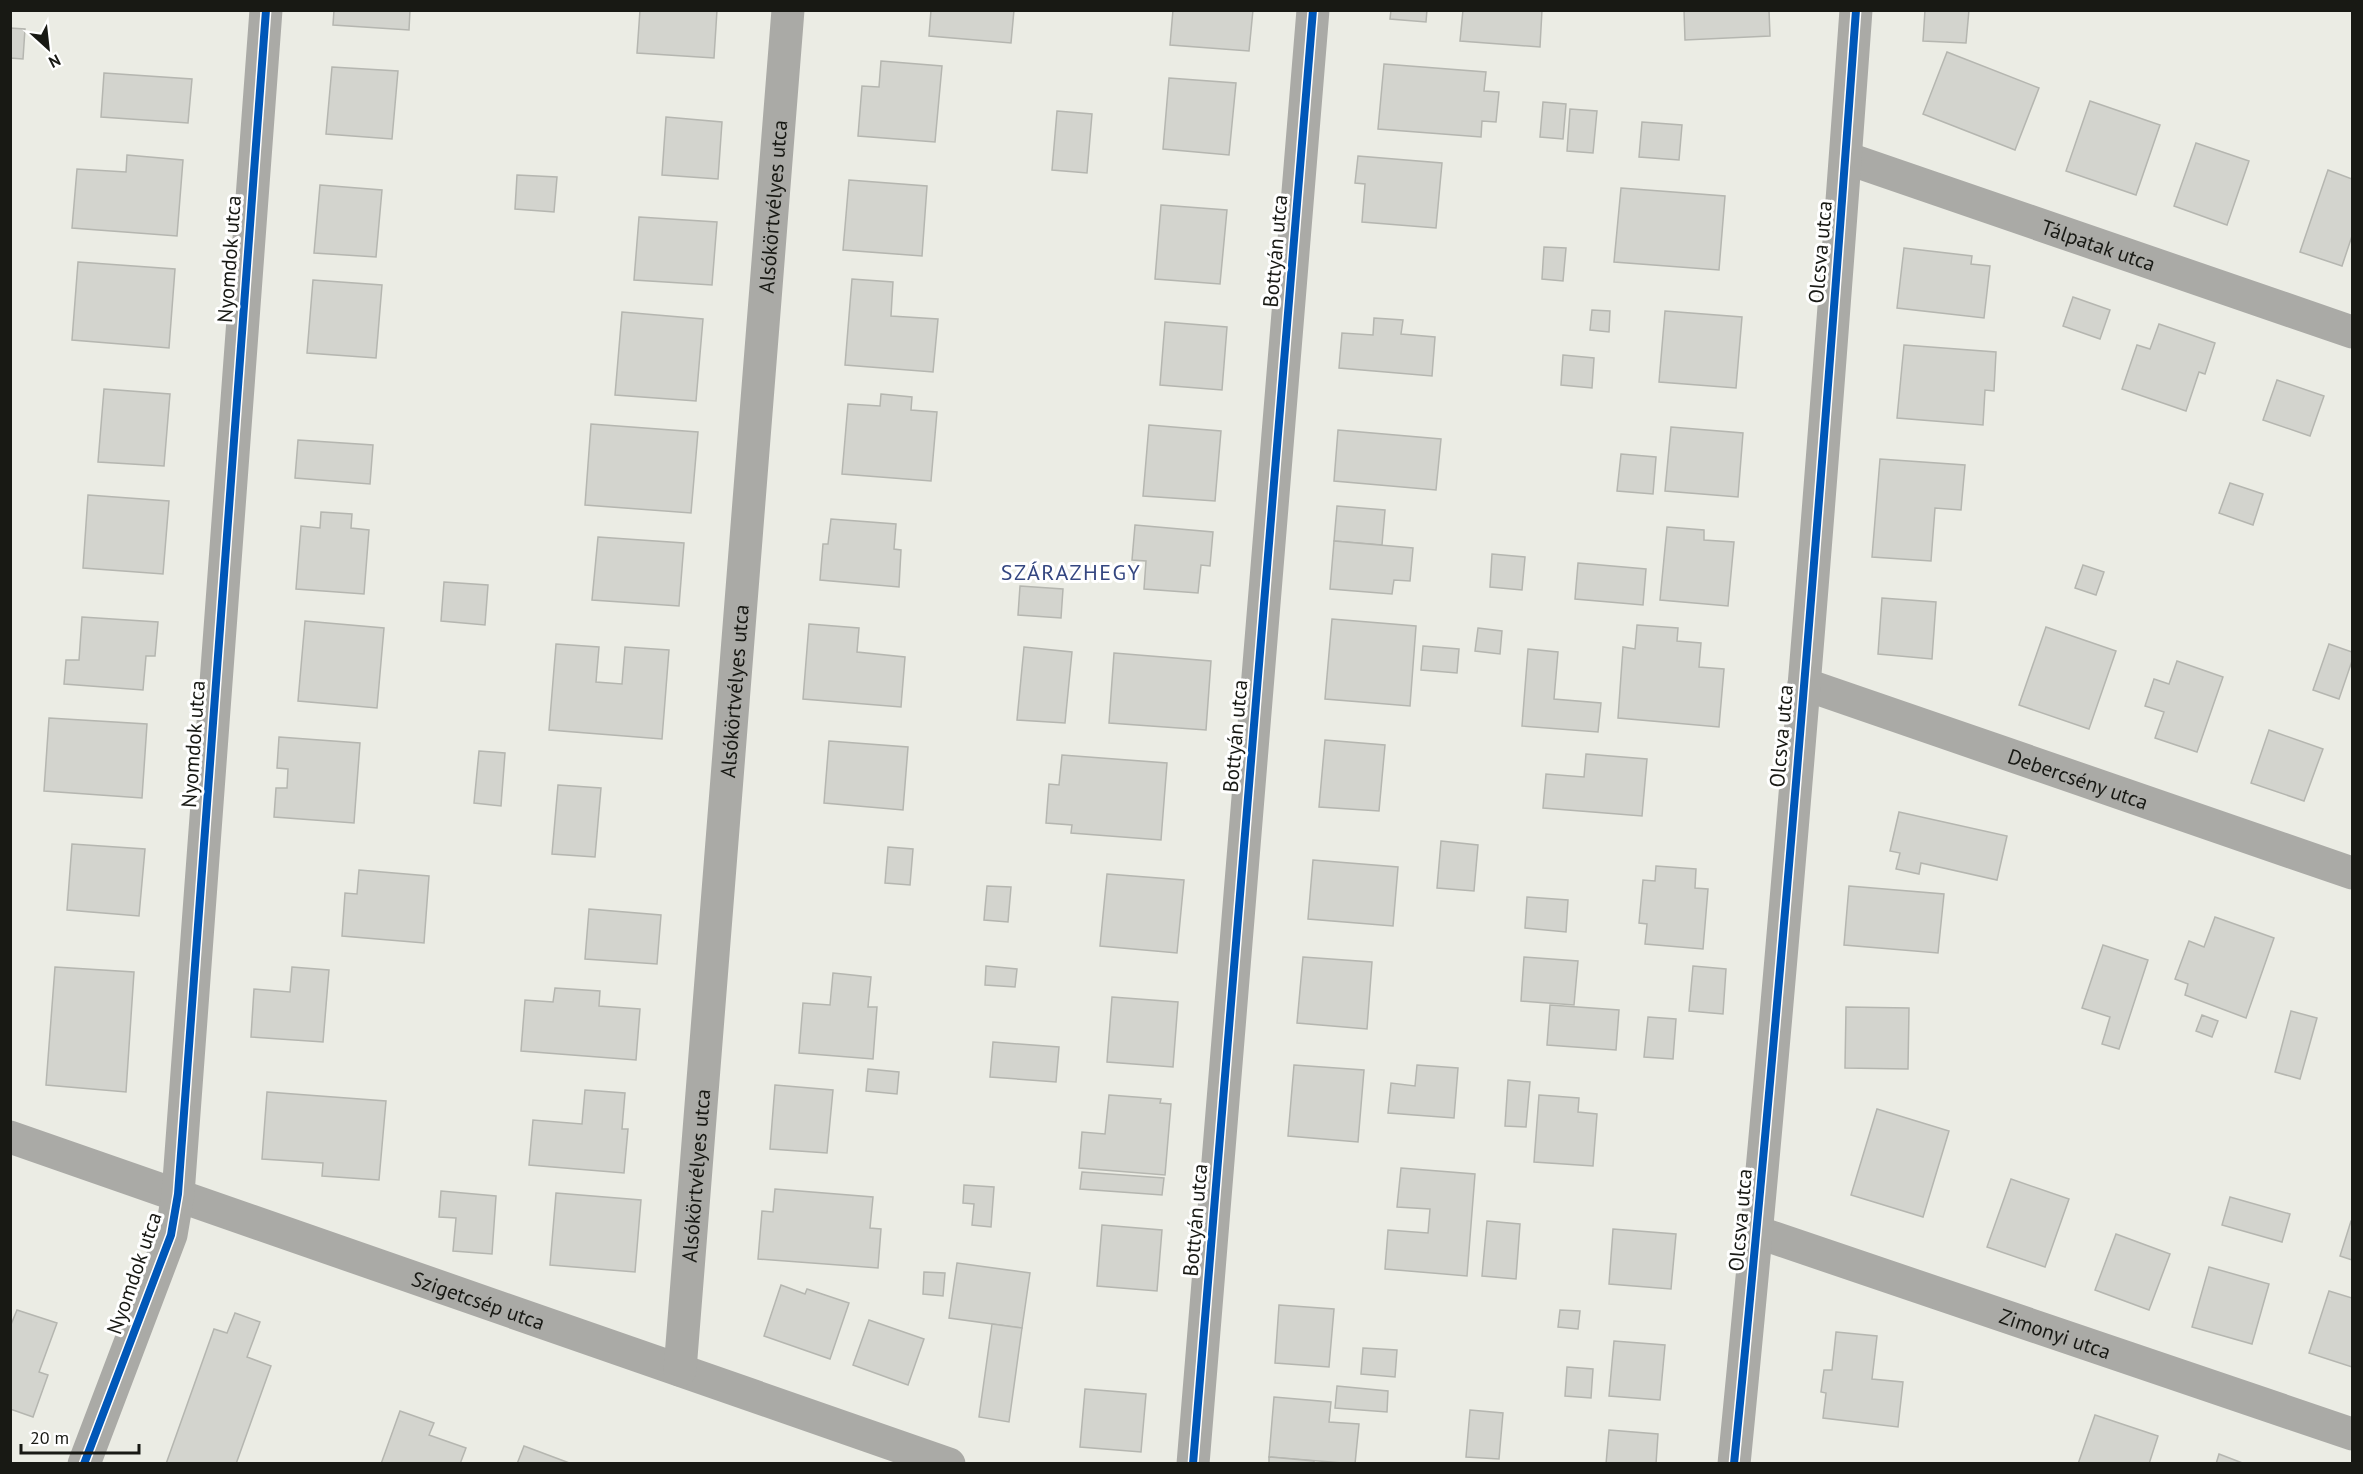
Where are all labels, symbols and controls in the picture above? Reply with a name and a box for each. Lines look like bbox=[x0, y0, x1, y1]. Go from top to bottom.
north arrow bbox=[18, 18, 78, 78]
text: N bbox=[46, 50, 64, 73]
street label: Alsókörtvélyes utca bbox=[752, 119, 793, 294]
street label: Bottyán utca bbox=[1257, 193, 1293, 309]
street label: Nyomdok utca bbox=[211, 194, 247, 324]
street label: Olcsva utca bbox=[1802, 199, 1838, 305]
street label: Tálpatak utca bbox=[2038, 213, 2159, 277]
district label: SZÁRAZHEGY bbox=[1001, 558, 1141, 586]
street label: Alsókörtvélyes utca bbox=[714, 603, 754, 779]
street label: Bottyán utca bbox=[1217, 678, 1253, 794]
street label: Nyomdok utca bbox=[175, 679, 211, 809]
street label: Olcsva utca bbox=[1763, 683, 1799, 789]
street label: Debercsény utca bbox=[2004, 742, 2152, 815]
street label: Alsókörtvélyes utca bbox=[675, 1088, 716, 1263]
street label: Bottyán utca bbox=[1177, 1162, 1213, 1278]
street label: Olcsva utca bbox=[1722, 1167, 1758, 1273]
street label: Nyomdok utca bbox=[100, 1208, 168, 1338]
street label: Szigetcsép utca bbox=[408, 1264, 549, 1336]
street label: Zimonyi utca bbox=[1996, 1302, 2115, 1365]
scale bar bbox=[21, 1417, 140, 1455]
text: 20 m bbox=[30, 1426, 69, 1449]

